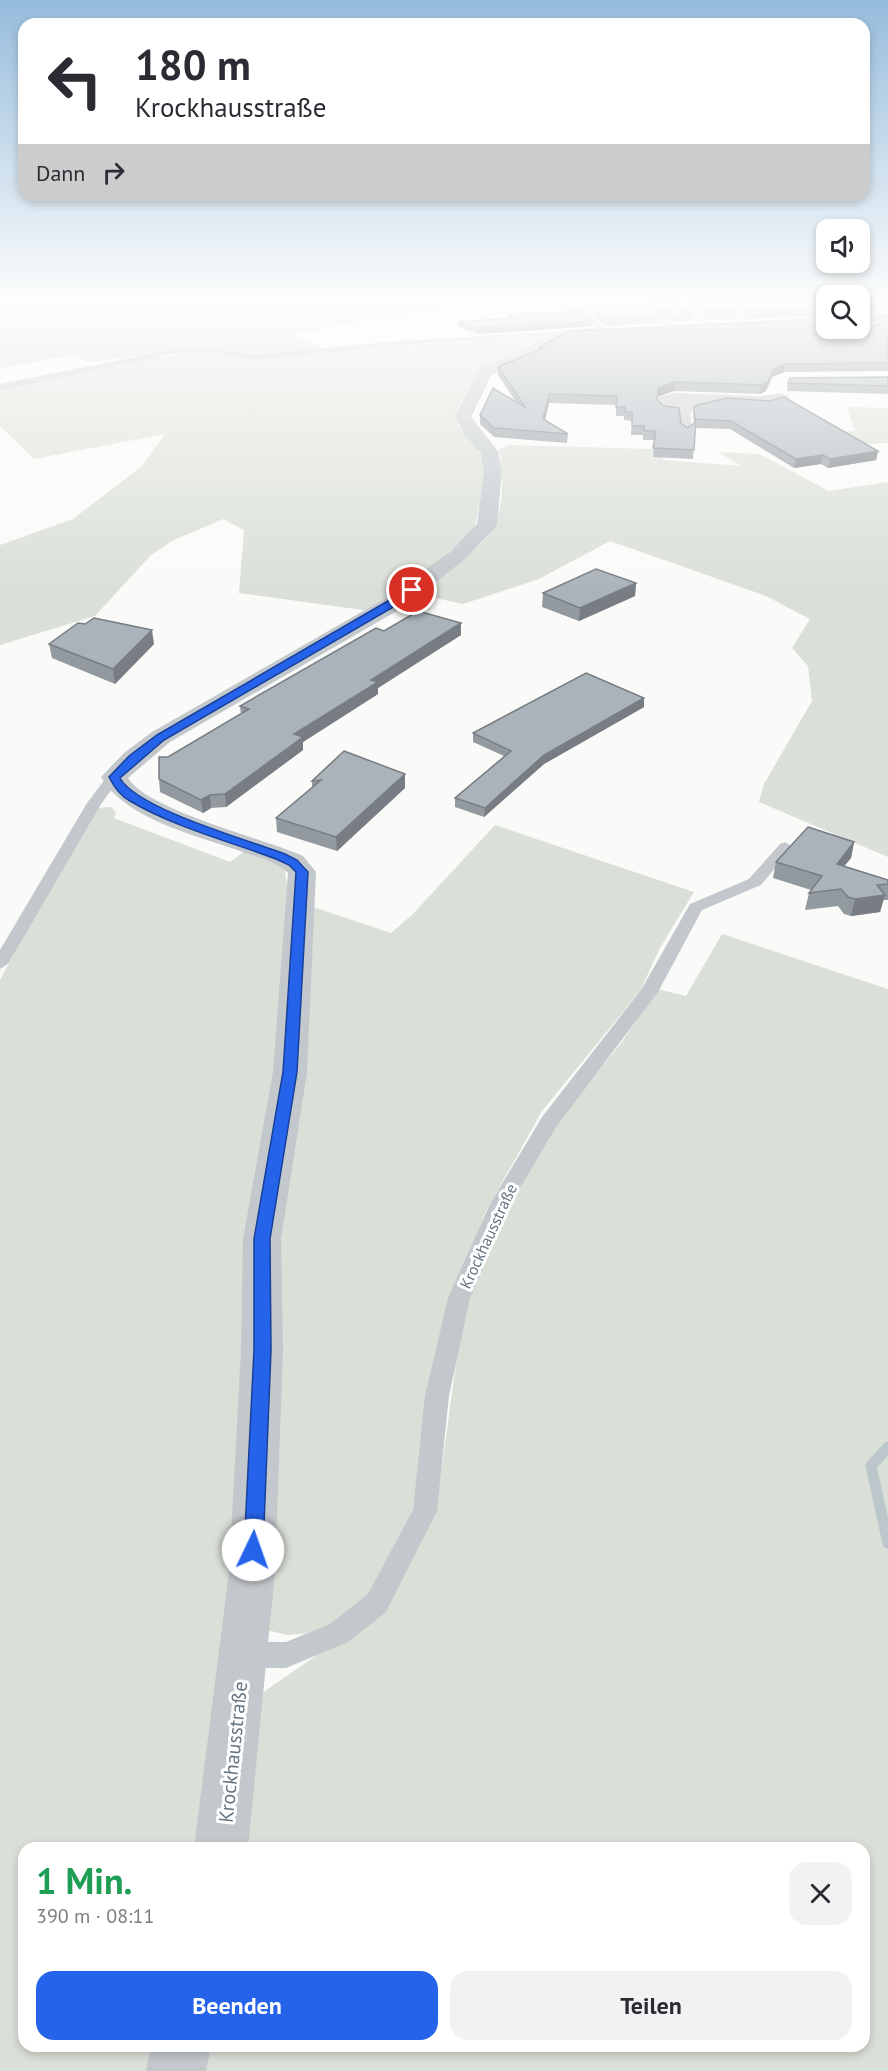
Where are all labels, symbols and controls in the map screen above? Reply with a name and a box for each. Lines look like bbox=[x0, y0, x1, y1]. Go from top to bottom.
text: 180 m bbox=[135, 37, 251, 92]
icon: left bbox=[36, 42, 114, 120]
text: Krockhausstraße bbox=[135, 90, 326, 124]
icon: right bbox=[97, 156, 130, 189]
text: Dann bbox=[36, 159, 85, 187]
map controls bbox=[816, 219, 870, 339]
button: sound bbox=[816, 219, 870, 273]
button: search bbox=[816, 285, 870, 339]
pin bbox=[386, 564, 437, 615]
icon: arrive bbox=[395, 573, 428, 606]
street label: Krockhausstraße bbox=[455, 1180, 521, 1292]
position arrow bbox=[221, 1518, 285, 1582]
street label: Krockhausstraße bbox=[213, 1680, 253, 1824]
text: 1 Min. bbox=[36, 1857, 132, 1904]
button: close bbox=[789, 1862, 852, 1925]
text: 390 m · 08:11 bbox=[36, 1903, 154, 1929]
button: Beenden bbox=[36, 1971, 438, 2040]
button: Teilen bbox=[450, 1971, 852, 2040]

